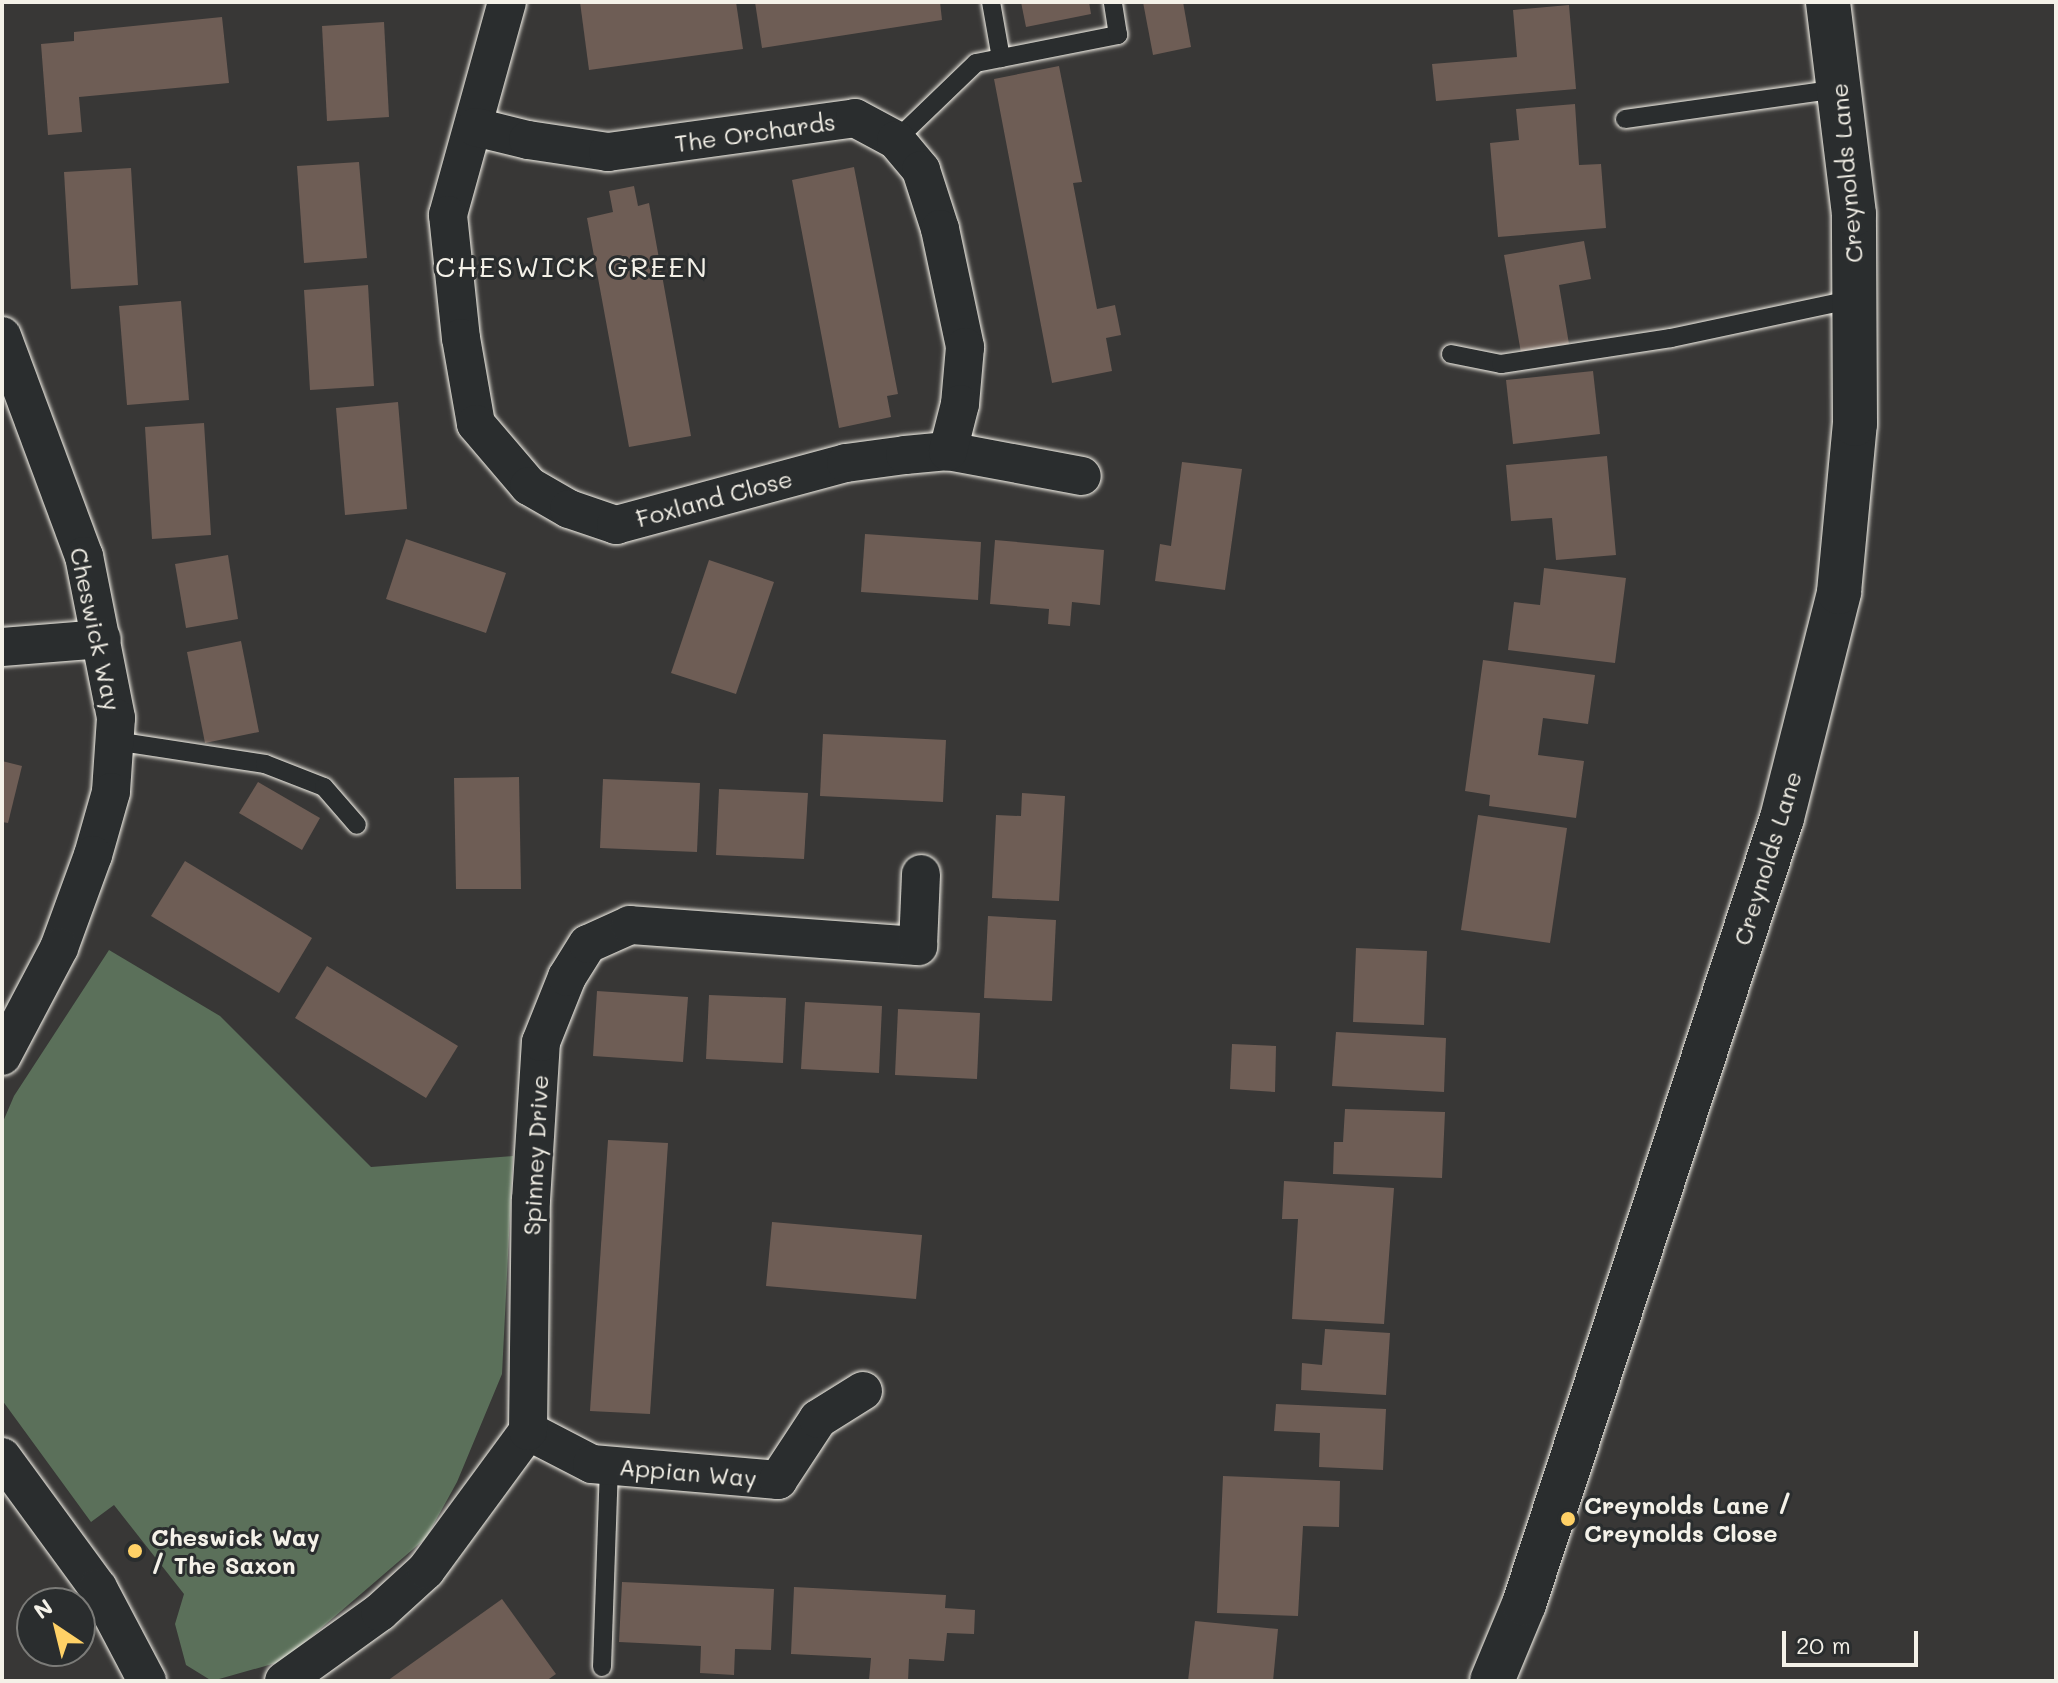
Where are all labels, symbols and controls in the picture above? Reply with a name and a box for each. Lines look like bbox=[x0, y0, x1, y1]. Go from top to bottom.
street label: Creynolds Lane bbox=[1824, 82, 1868, 264]
street label: The Orchards bbox=[673, 106, 837, 158]
district label: CHESWICK GREEN bbox=[435, 249, 709, 283]
street label: Foxland Close bbox=[633, 463, 795, 533]
street label: Cheswick Way bbox=[65, 545, 127, 713]
street label: Creynolds Lane bbox=[1727, 768, 1807, 948]
street label: Spinney Drive bbox=[516, 1074, 554, 1236]
street label: Appian Way bbox=[618, 1452, 758, 1492]
place label: Creynolds Lane / Creynolds Close bbox=[1584, 1491, 1792, 1547]
marker: Creynolds Lane / Creynolds Close bbox=[1559, 1510, 1577, 1528]
place label: Cheswick Way / The Saxon bbox=[151, 1523, 320, 1579]
marker: Cheswick Way / The Saxon bbox=[126, 1542, 144, 1560]
north arrow bbox=[16, 1587, 96, 1667]
text: N bbox=[28, 1592, 58, 1625]
scale bar bbox=[1786, 1615, 1922, 1665]
text: 20 m bbox=[1796, 1629, 1851, 1660]

